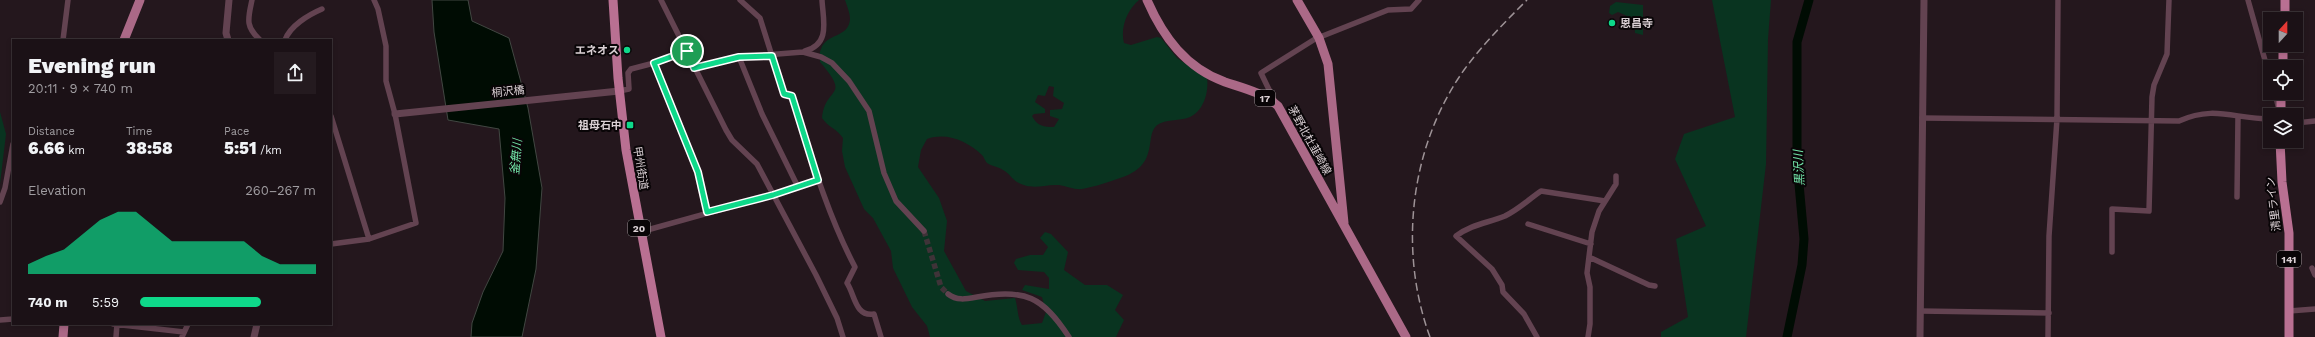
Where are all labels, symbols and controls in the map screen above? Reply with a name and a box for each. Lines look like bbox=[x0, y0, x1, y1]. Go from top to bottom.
north arrow bbox=[2263, 12, 2303, 52]
map controls bbox=[2263, 12, 2303, 148]
place label: 恩昌寺 bbox=[1620, 17, 1653, 30]
marker: 恩昌寺 bbox=[1607, 18, 1617, 28]
pin bbox=[670, 34, 704, 68]
icon: arrive bbox=[676, 40, 698, 62]
place label: エネオス bbox=[575, 44, 619, 57]
marker: エネオス bbox=[622, 45, 632, 55]
button: share bbox=[274, 52, 316, 94]
text: Evening run bbox=[28, 53, 156, 78]
button: locate bbox=[2263, 60, 2303, 100]
text: 20:11 · 9 × 740 m bbox=[28, 81, 133, 96]
street label: 桐沢橋 bbox=[491, 83, 525, 100]
road number: 17 bbox=[1255, 90, 1275, 106]
street label: 茅野北杜韮崎線 bbox=[1285, 103, 1334, 177]
button: layers bbox=[2263, 108, 2303, 148]
place label: 祖母石中 bbox=[578, 119, 622, 132]
marker: 祖母石中 bbox=[625, 120, 635, 130]
text: Distance bbox=[28, 125, 75, 138]
text: Time bbox=[126, 125, 152, 138]
text: Pace bbox=[224, 125, 249, 138]
water label: 釜無川 bbox=[507, 136, 525, 176]
text: 6.66 bbox=[28, 138, 65, 158]
text: 38:58 bbox=[126, 138, 173, 158]
text: 5:51 bbox=[224, 138, 257, 158]
text: km bbox=[65, 144, 85, 157]
text: /km bbox=[257, 144, 282, 157]
street label: 甲州街道 bbox=[631, 145, 650, 191]
water label: 黒沢川 bbox=[1791, 148, 1807, 186]
street label: 清里ライン bbox=[2264, 176, 2283, 232]
text: Elevation bbox=[28, 183, 86, 198]
text: 260–267 m bbox=[245, 183, 316, 198]
road number: 20 bbox=[628, 220, 650, 236]
road number: 141 bbox=[2277, 251, 2301, 267]
text: 740 m bbox=[28, 295, 68, 310]
text: 5:59 bbox=[92, 295, 119, 310]

